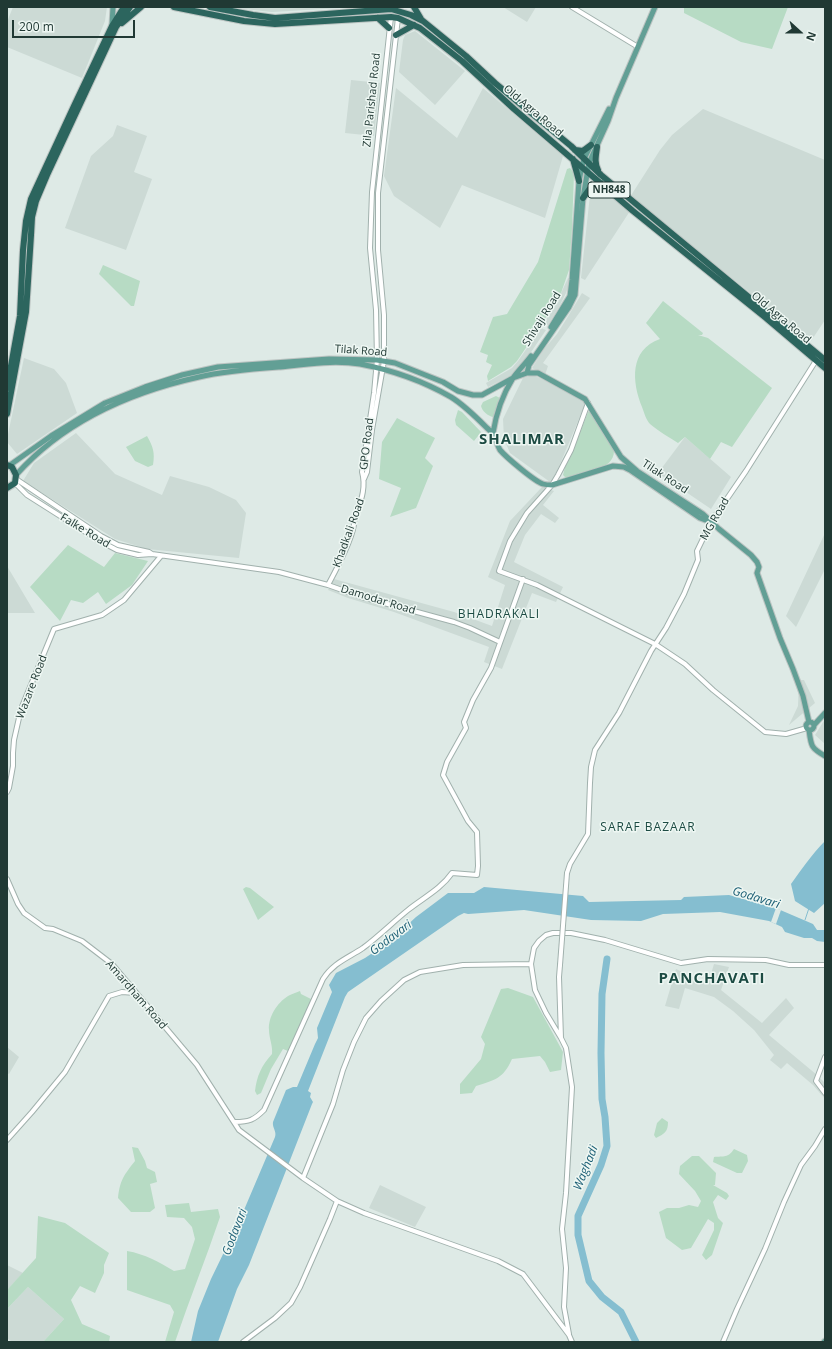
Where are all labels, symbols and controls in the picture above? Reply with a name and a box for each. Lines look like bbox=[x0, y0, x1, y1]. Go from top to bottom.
scale bar bbox=[14, 12, 137, 38]
north arrow bbox=[780, 12, 820, 52]
text: 200 m bbox=[19, 18, 54, 35]
text: N bbox=[803, 30, 820, 43]
street label: Zila Parishad Road bbox=[360, 52, 384, 148]
street label: Old Agra Road bbox=[501, 82, 565, 140]
road number: NH848 bbox=[588, 182, 630, 198]
street label: Shivaji Road bbox=[520, 289, 564, 349]
street label: Old Agra Road bbox=[749, 289, 813, 347]
street label: Tilak Road bbox=[334, 343, 388, 359]
street label: GPO Road bbox=[357, 417, 377, 471]
district label: SHALIMAR bbox=[479, 431, 565, 449]
street label: Tilak Road bbox=[639, 457, 691, 497]
street label: MG Road bbox=[698, 495, 732, 543]
street label: Khadkali Road bbox=[330, 497, 368, 569]
street label: Falke Road bbox=[58, 511, 112, 551]
street label: Damodar Road bbox=[339, 582, 417, 618]
district label: BHADRAKALI bbox=[458, 608, 540, 622]
street label: Wazare Road bbox=[14, 653, 50, 721]
district label: SARAF BAZAAR bbox=[600, 821, 696, 835]
water label: Godavari bbox=[731, 884, 781, 912]
water label: Godavari bbox=[367, 918, 415, 958]
street label: Amardham Road bbox=[103, 958, 169, 1032]
district label: PANCHAVATI bbox=[658, 970, 766, 988]
water label: Waghadi bbox=[571, 1144, 601, 1192]
water label: Godavari bbox=[220, 1207, 250, 1257]

